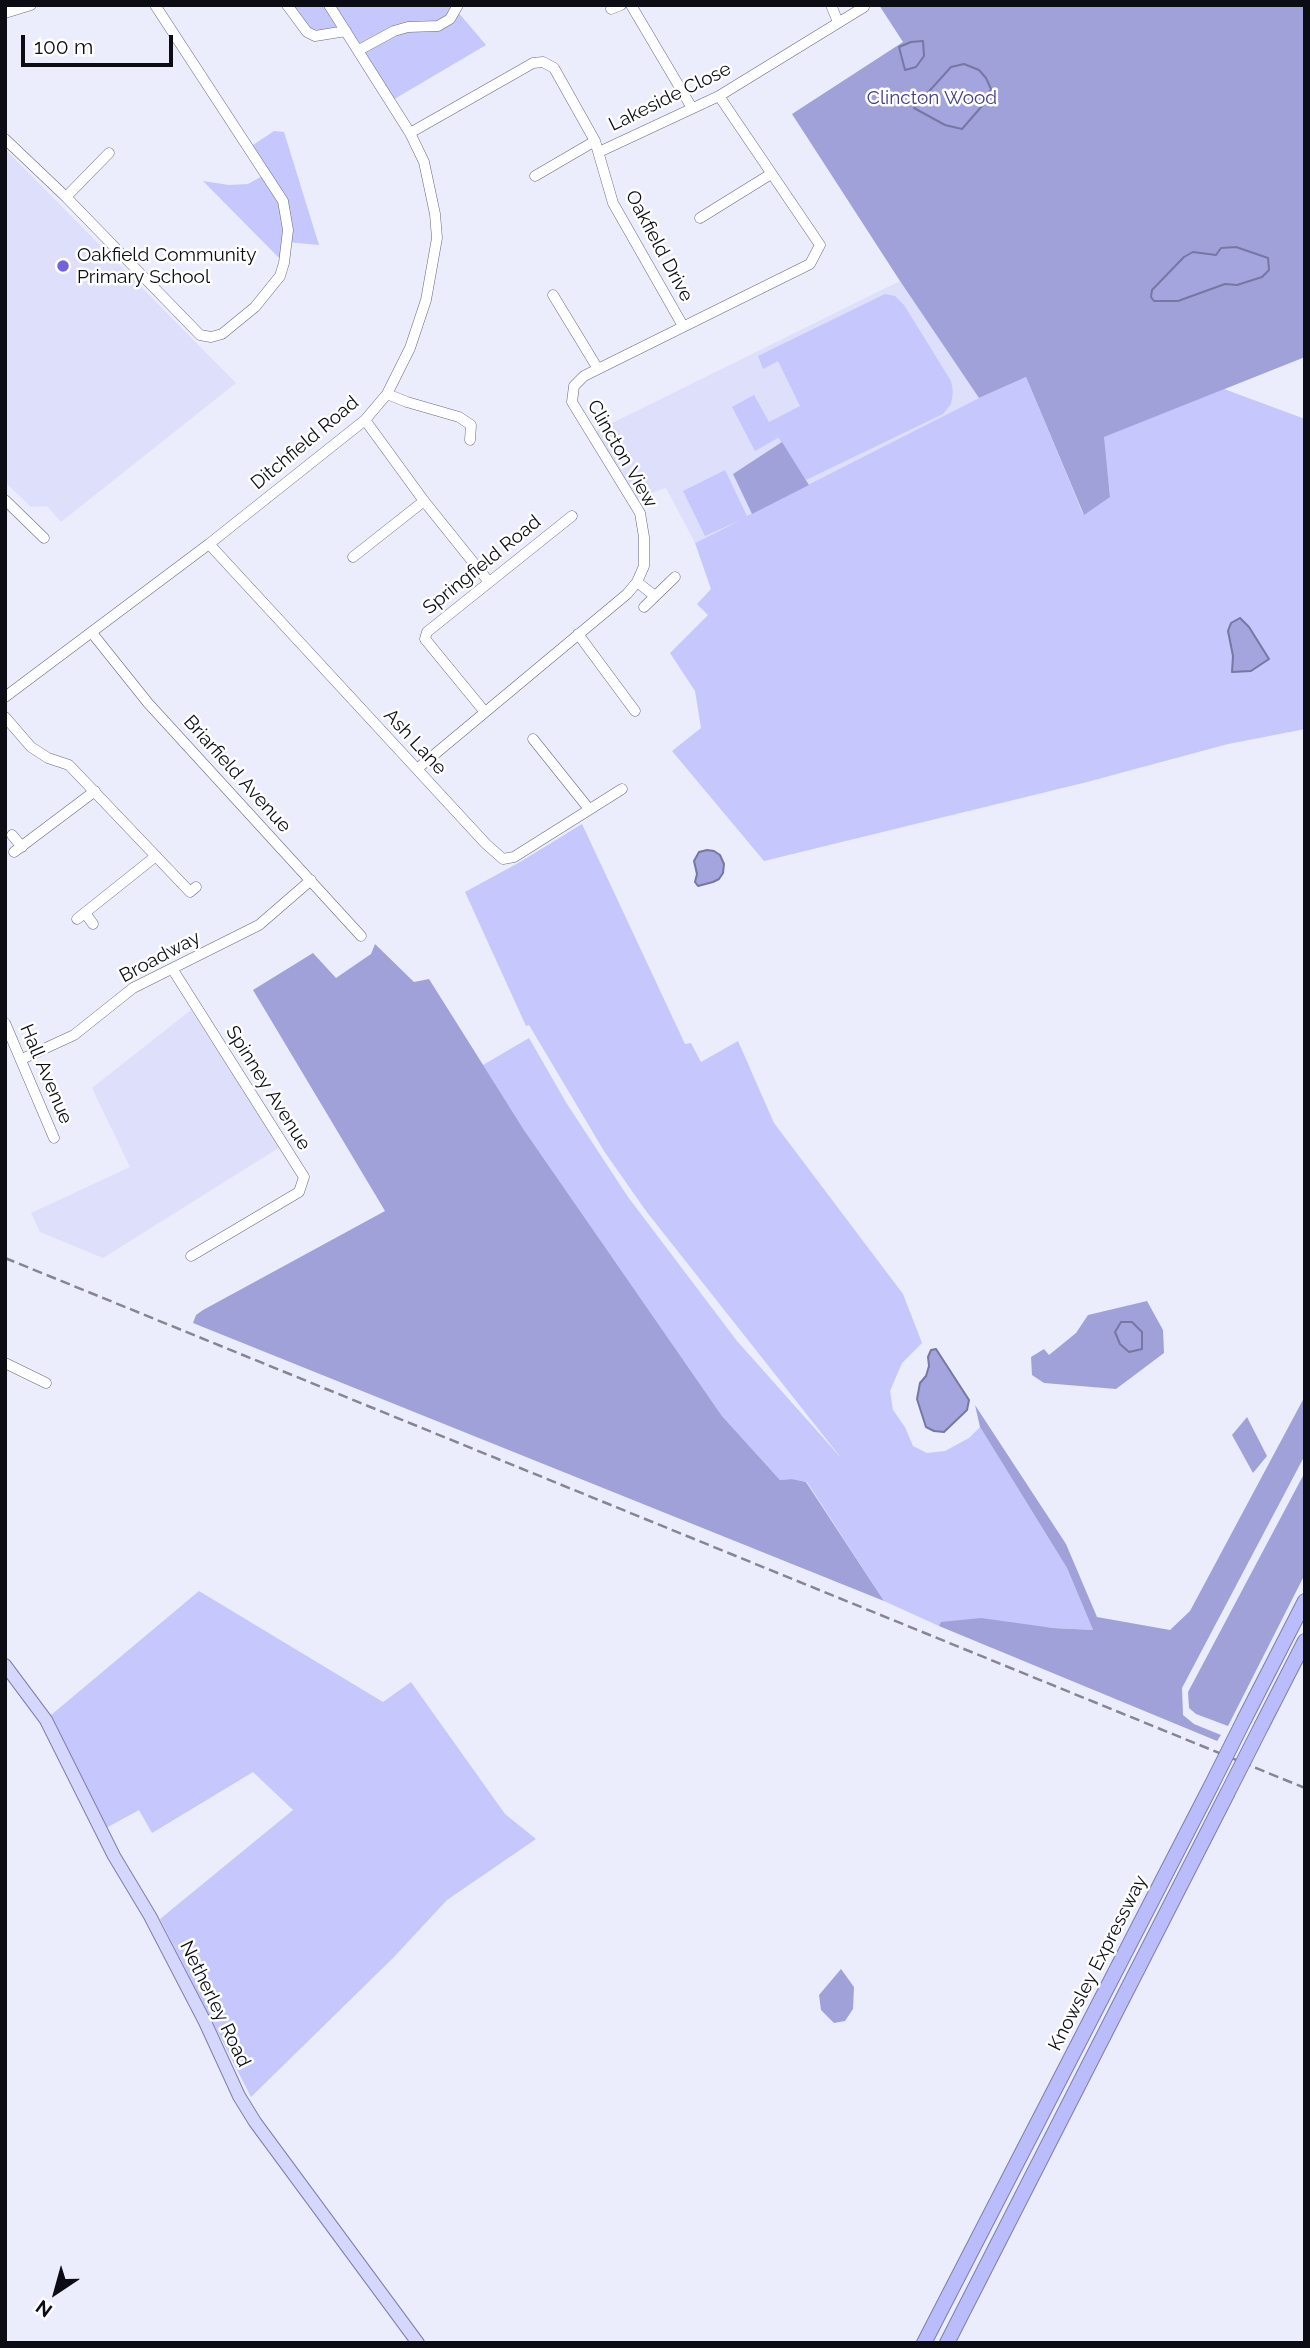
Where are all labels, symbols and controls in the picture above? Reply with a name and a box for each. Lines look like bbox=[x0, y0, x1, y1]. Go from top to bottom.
scale bar bbox=[24, 21, 177, 65]
text: 100 m bbox=[34, 34, 93, 59]
street label: Lakeside Close bbox=[605, 58, 735, 136]
park label: Clincton Wood bbox=[867, 87, 997, 109]
street label: Oakfield Drive bbox=[620, 187, 698, 305]
place label: Oakfield Community Primary School bbox=[77, 244, 257, 288]
marker: Oakfield Community Primary School bbox=[55, 258, 71, 274]
street label: Ditchfield Road bbox=[247, 391, 363, 495]
street label: Clincton View bbox=[582, 396, 662, 512]
street label: Springfield Road bbox=[418, 511, 546, 619]
street label: Ash Lane bbox=[379, 704, 451, 780]
street label: Briarfield Avenue bbox=[178, 711, 296, 837]
street label: Broadway bbox=[116, 926, 204, 988]
street label: Hall Avenue bbox=[15, 1021, 77, 1127]
street label: Spinney Avenue bbox=[221, 1022, 315, 1154]
street label: Knowsley Expressway bbox=[1044, 1871, 1152, 2055]
street label: Netherley Road bbox=[175, 1937, 255, 2071]
north arrow bbox=[21, 2257, 91, 2327]
text: N bbox=[31, 2296, 56, 2322]

